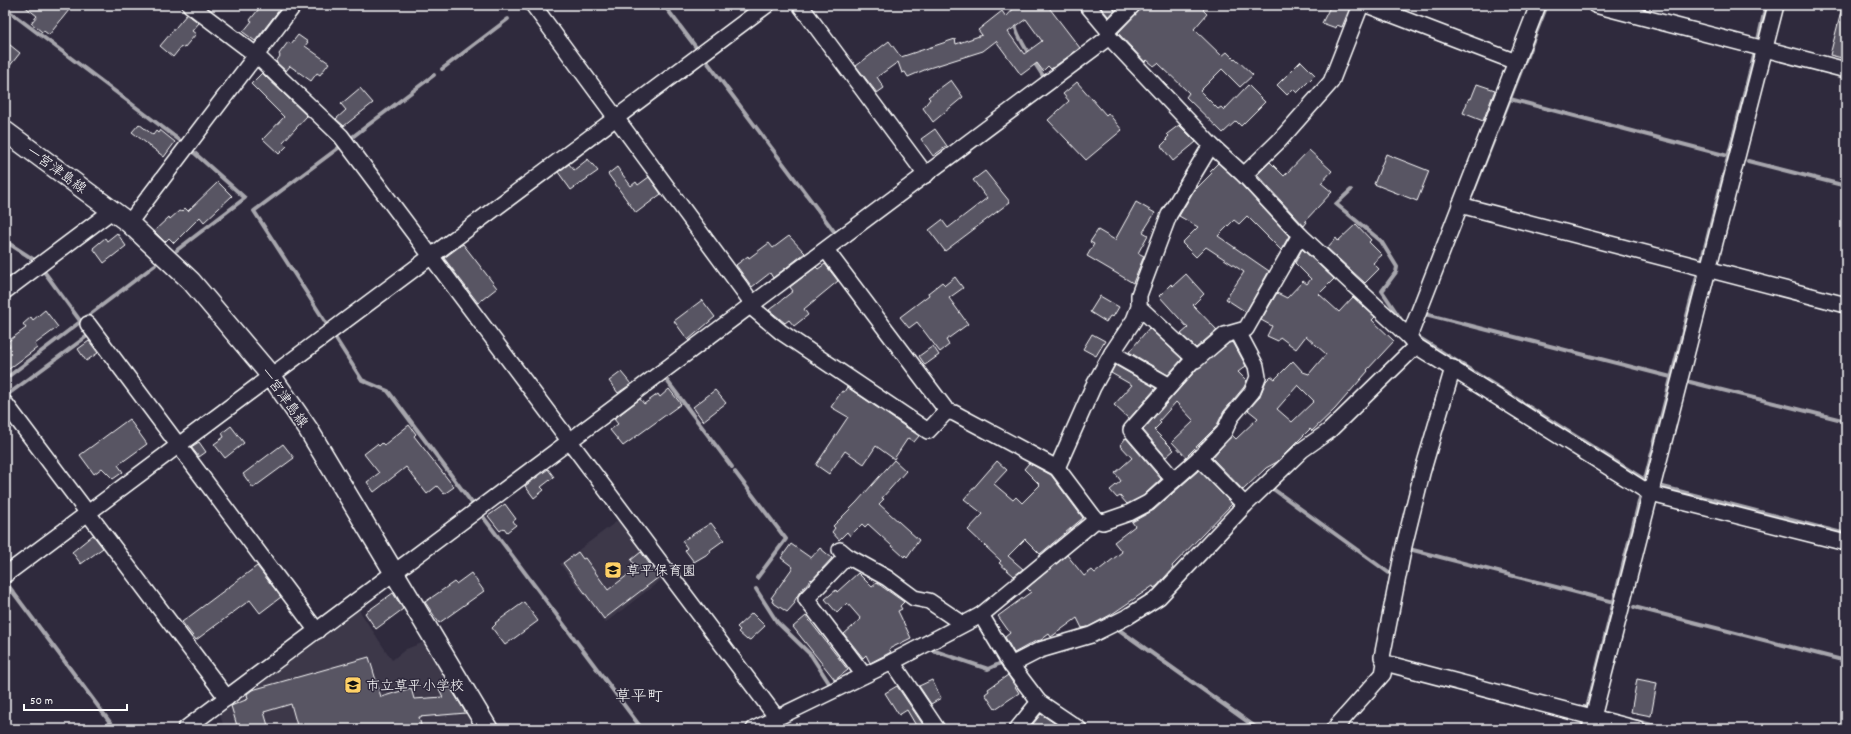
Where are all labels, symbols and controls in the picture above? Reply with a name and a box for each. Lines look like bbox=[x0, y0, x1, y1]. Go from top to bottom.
street label: 一宮津島線 bbox=[22, 142, 90, 199]
street label: 一宮津島線 bbox=[255, 364, 312, 432]
school or university icon: 草平保育園 bbox=[603, 560, 623, 580]
place label: 草平保育園 bbox=[626, 562, 696, 582]
school or university icon: 市立草平小学校 bbox=[343, 675, 363, 695]
place label: 市立草平小学校 bbox=[366, 677, 464, 697]
scale bar bbox=[24, 686, 127, 712]
district label: 草平町 bbox=[615, 686, 663, 709]
text: 50 m bbox=[30, 693, 53, 710]

